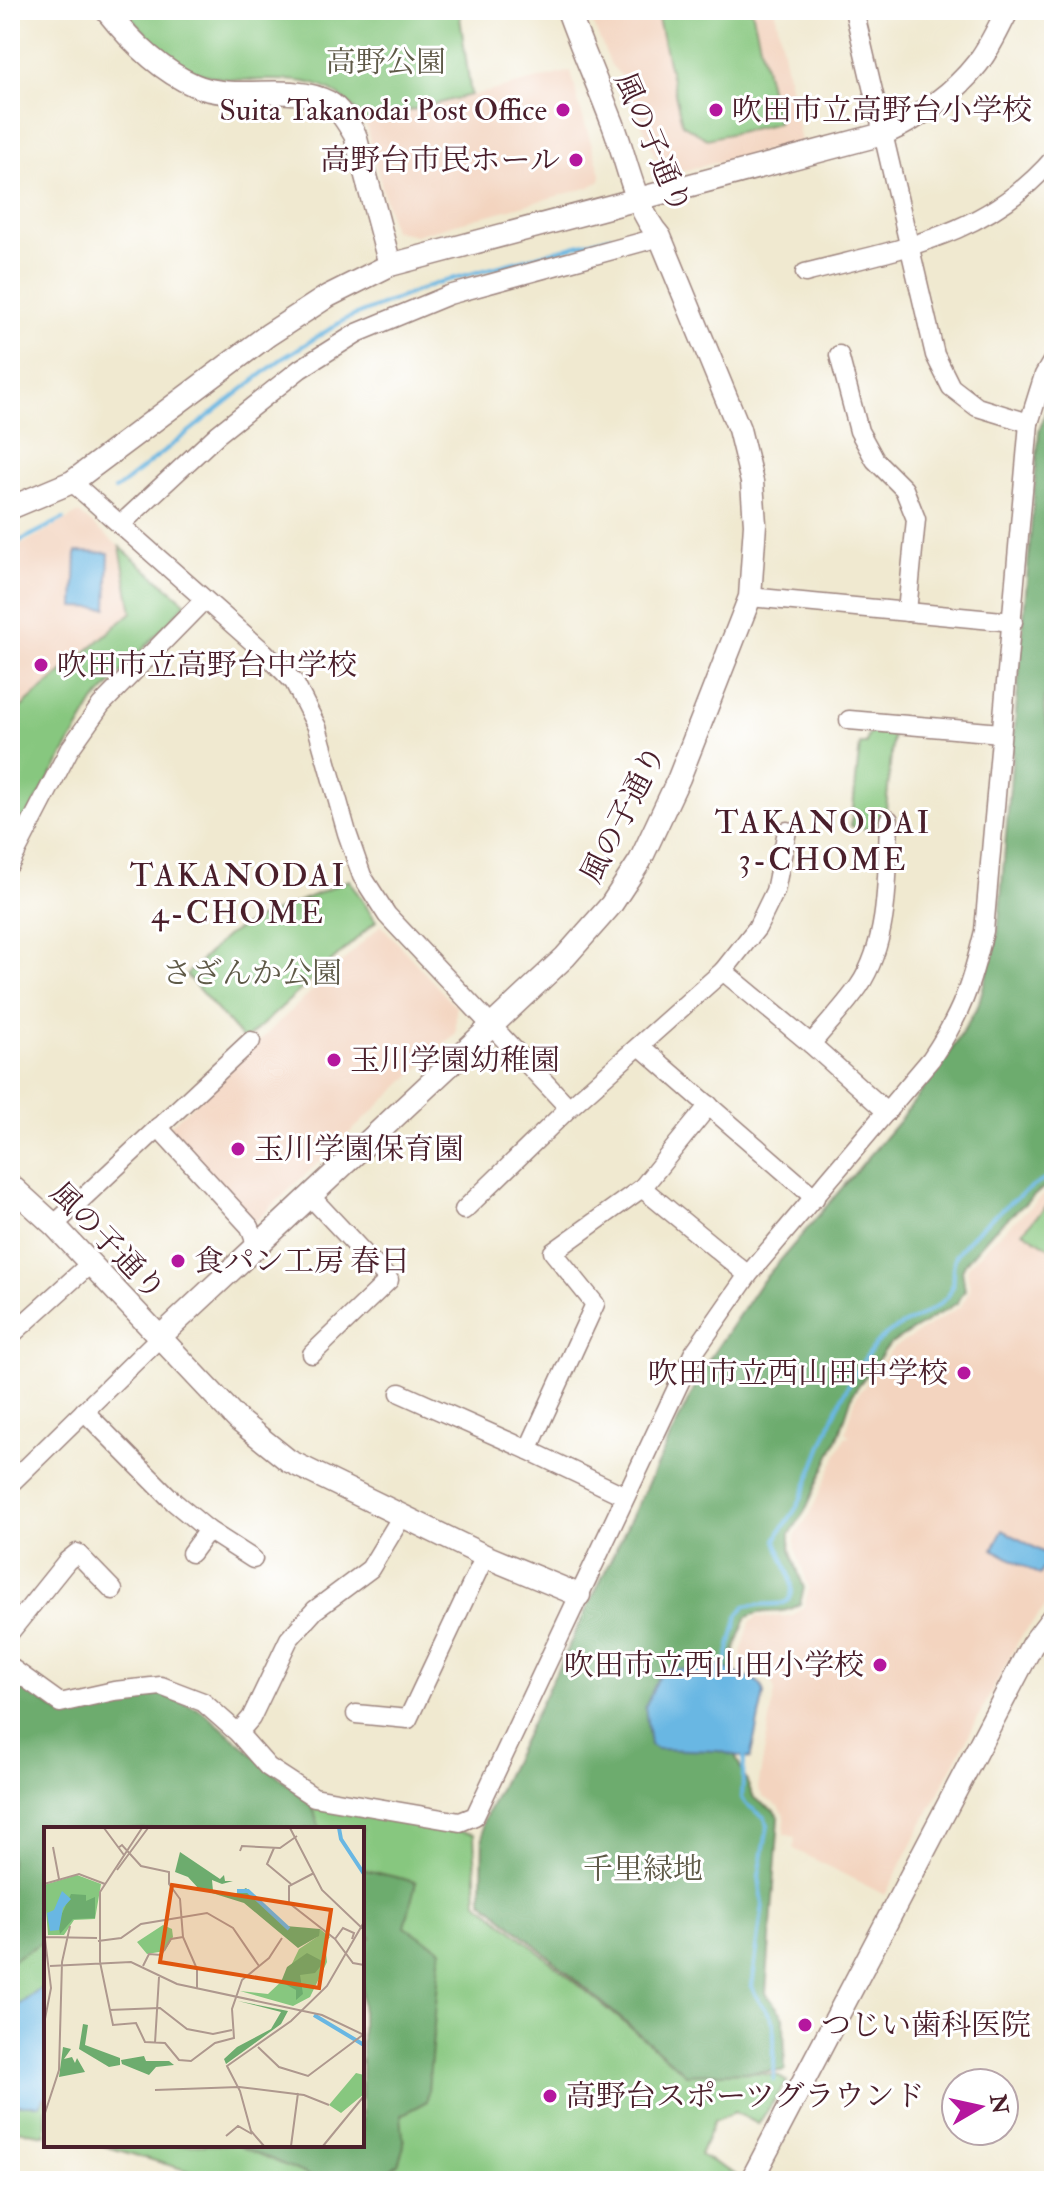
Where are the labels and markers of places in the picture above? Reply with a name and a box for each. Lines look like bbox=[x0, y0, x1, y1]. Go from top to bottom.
place label: Suita Takanodai Post Office bbox=[219, 92, 547, 129]
place label: 吹田市立高野台小学校 bbox=[732, 92, 1032, 129]
marker: Suita Takanodai Post Office bbox=[554, 101, 572, 119]
marker: 吹田市立高野台小学校 bbox=[707, 101, 725, 119]
place label: 高野台市民ホール bbox=[321, 142, 560, 179]
marker: 高野台市民ホール bbox=[567, 151, 585, 169]
place label: 吹田市立高野台中学校 bbox=[57, 647, 357, 684]
marker: 吹田市立高野台中学校 bbox=[32, 656, 50, 674]
place label: 玉川学園幼稚園 bbox=[350, 1042, 560, 1079]
marker: 玉川学園幼稚園 bbox=[325, 1051, 343, 1069]
place label: 玉川学園保育園 bbox=[254, 1131, 464, 1168]
marker: 玉川学園保育園 bbox=[229, 1140, 247, 1158]
place label: 食パン工房 春日 bbox=[194, 1243, 410, 1280]
marker: 食パン工房 春日 bbox=[169, 1252, 187, 1270]
place label: 吹田市立西山田中学校 bbox=[648, 1355, 948, 1392]
marker: 吹田市立西山田中学校 bbox=[955, 1364, 973, 1382]
place label: 吹田市立西山田小学校 bbox=[564, 1647, 864, 1684]
marker: 吹田市立西山田小学校 bbox=[871, 1656, 889, 1674]
place label: つじい歯科医院 bbox=[821, 2007, 1031, 2044]
marker: つじい歯科医院 bbox=[796, 2016, 814, 2034]
place label: 高野台スポーツグラウンド bbox=[566, 2078, 925, 2115]
marker: 高野台スポーツグラウンド bbox=[541, 2087, 559, 2105]

